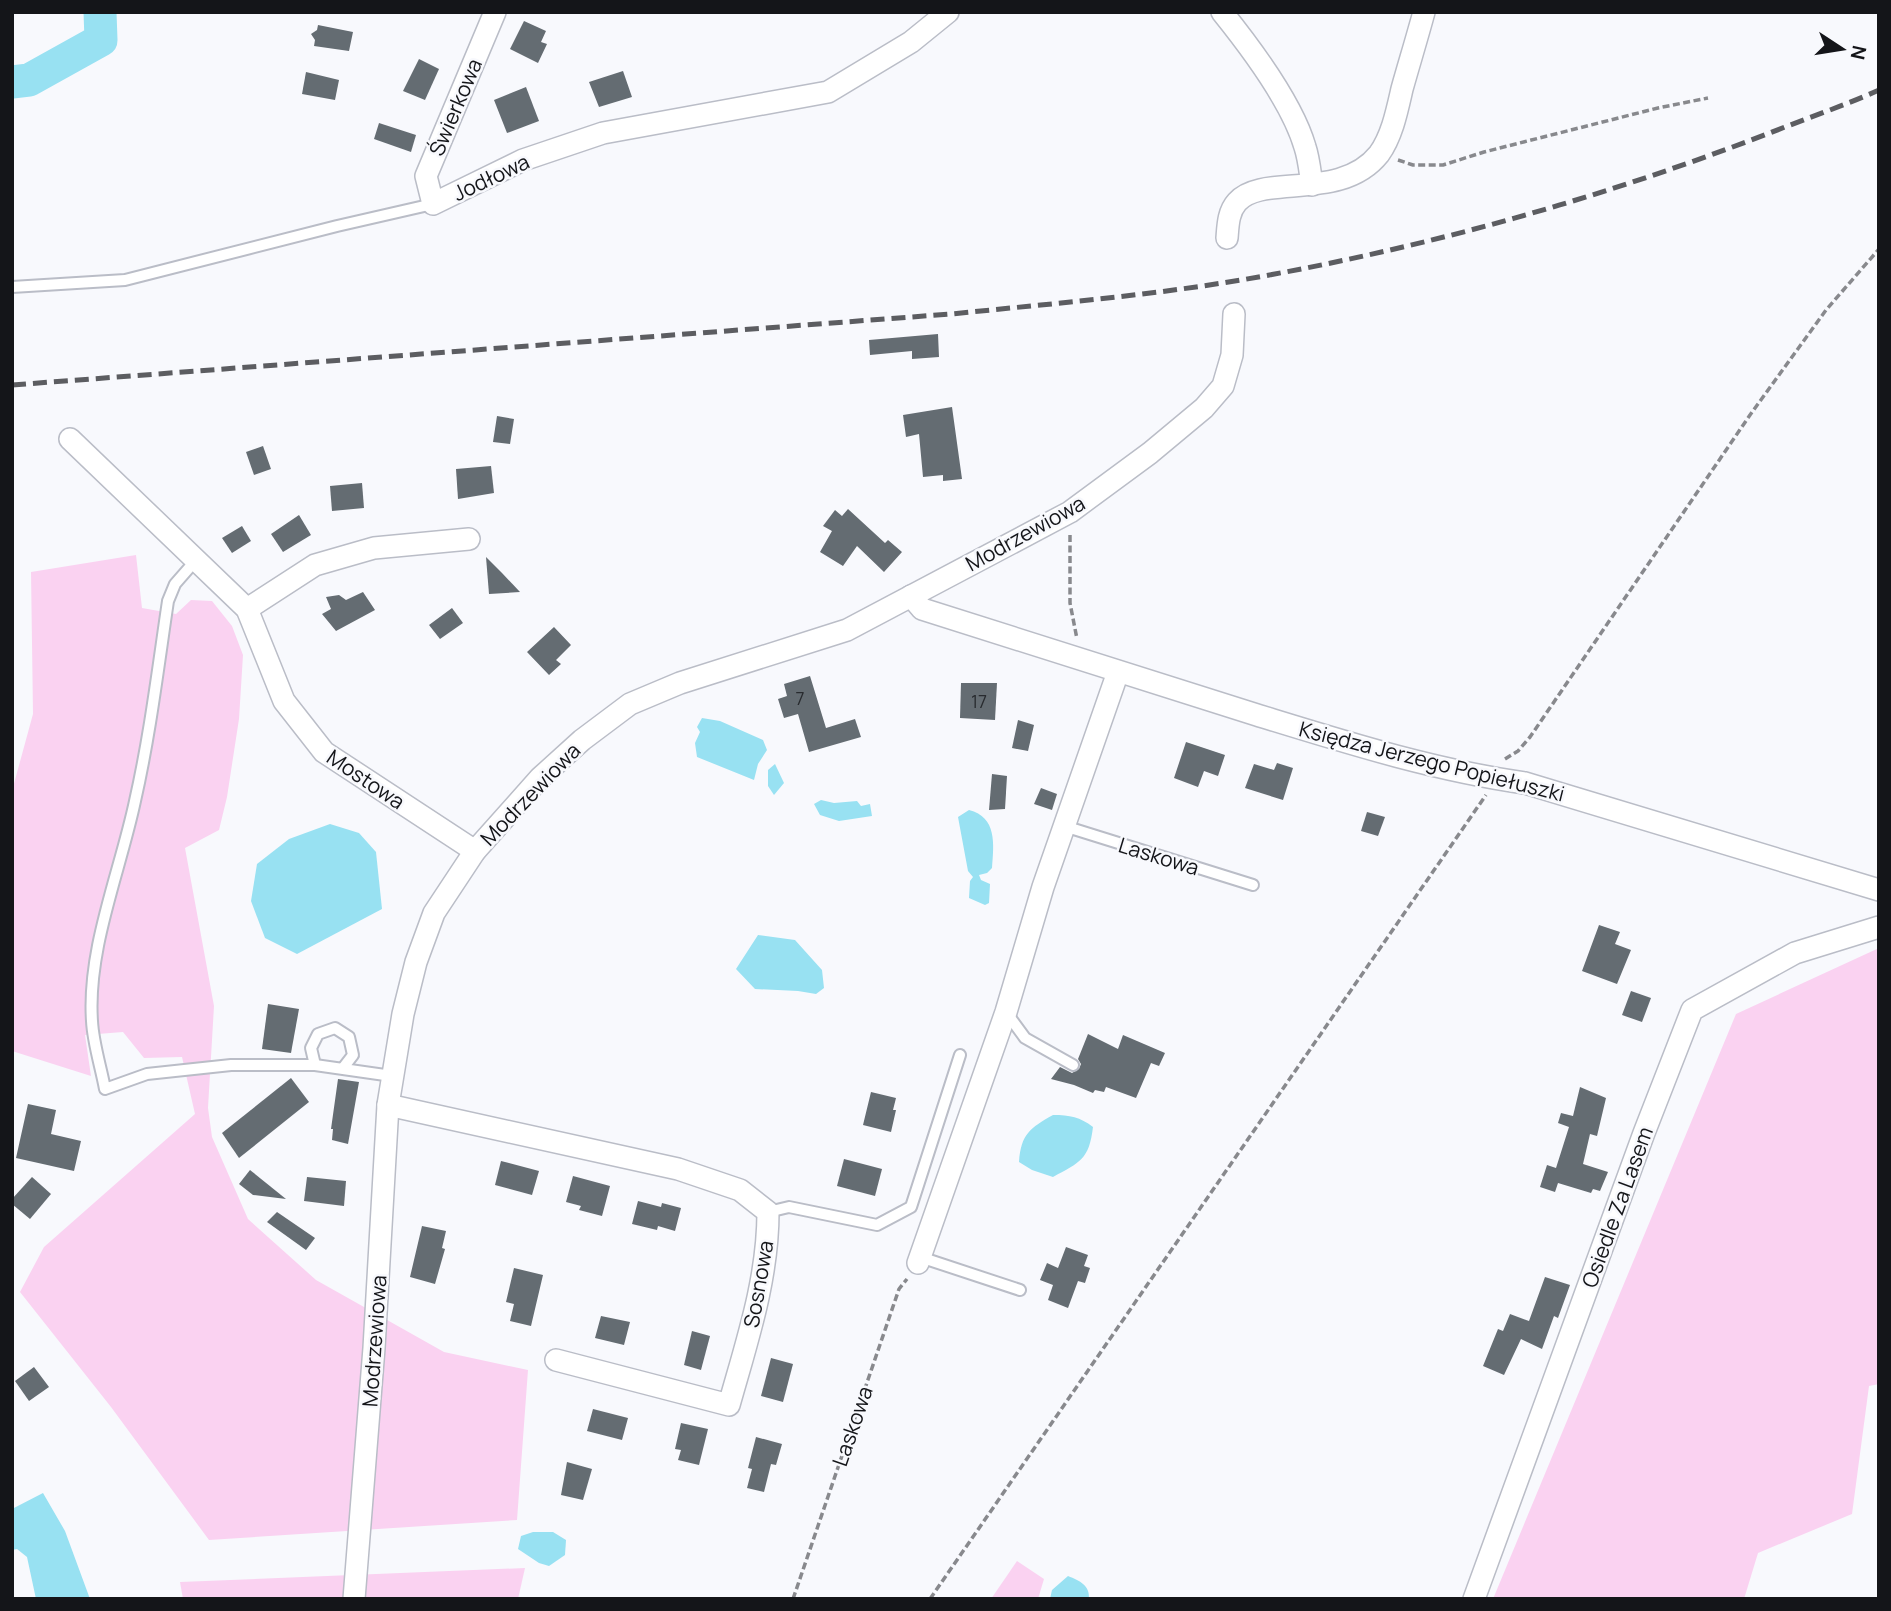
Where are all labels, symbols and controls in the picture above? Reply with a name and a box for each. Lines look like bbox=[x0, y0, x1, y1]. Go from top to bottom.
north arrow bbox=[1807, 14, 1877, 84]
text: N bbox=[1844, 43, 1873, 62]
street label: Świerkowa bbox=[422, 54, 488, 160]
street label: Jodłowa bbox=[448, 147, 534, 207]
street label: Modrzewiowa bbox=[960, 489, 1090, 577]
house number: 7 bbox=[795, 686, 805, 710]
house number: 17 bbox=[971, 689, 987, 713]
street label: Księdza Jerzego Popiełuszki bbox=[1296, 714, 1568, 808]
street label: Modrzewiowa bbox=[474, 737, 586, 851]
street label: Mostowa bbox=[322, 743, 410, 815]
street label: Laskowa bbox=[1115, 831, 1203, 881]
street label: Osiedle Za Lasem bbox=[1575, 1123, 1659, 1291]
street label: Sosnowa bbox=[737, 1238, 779, 1330]
street label: Modrzewiowa bbox=[355, 1274, 393, 1408]
street label: Laskowa bbox=[825, 1382, 879, 1470]

